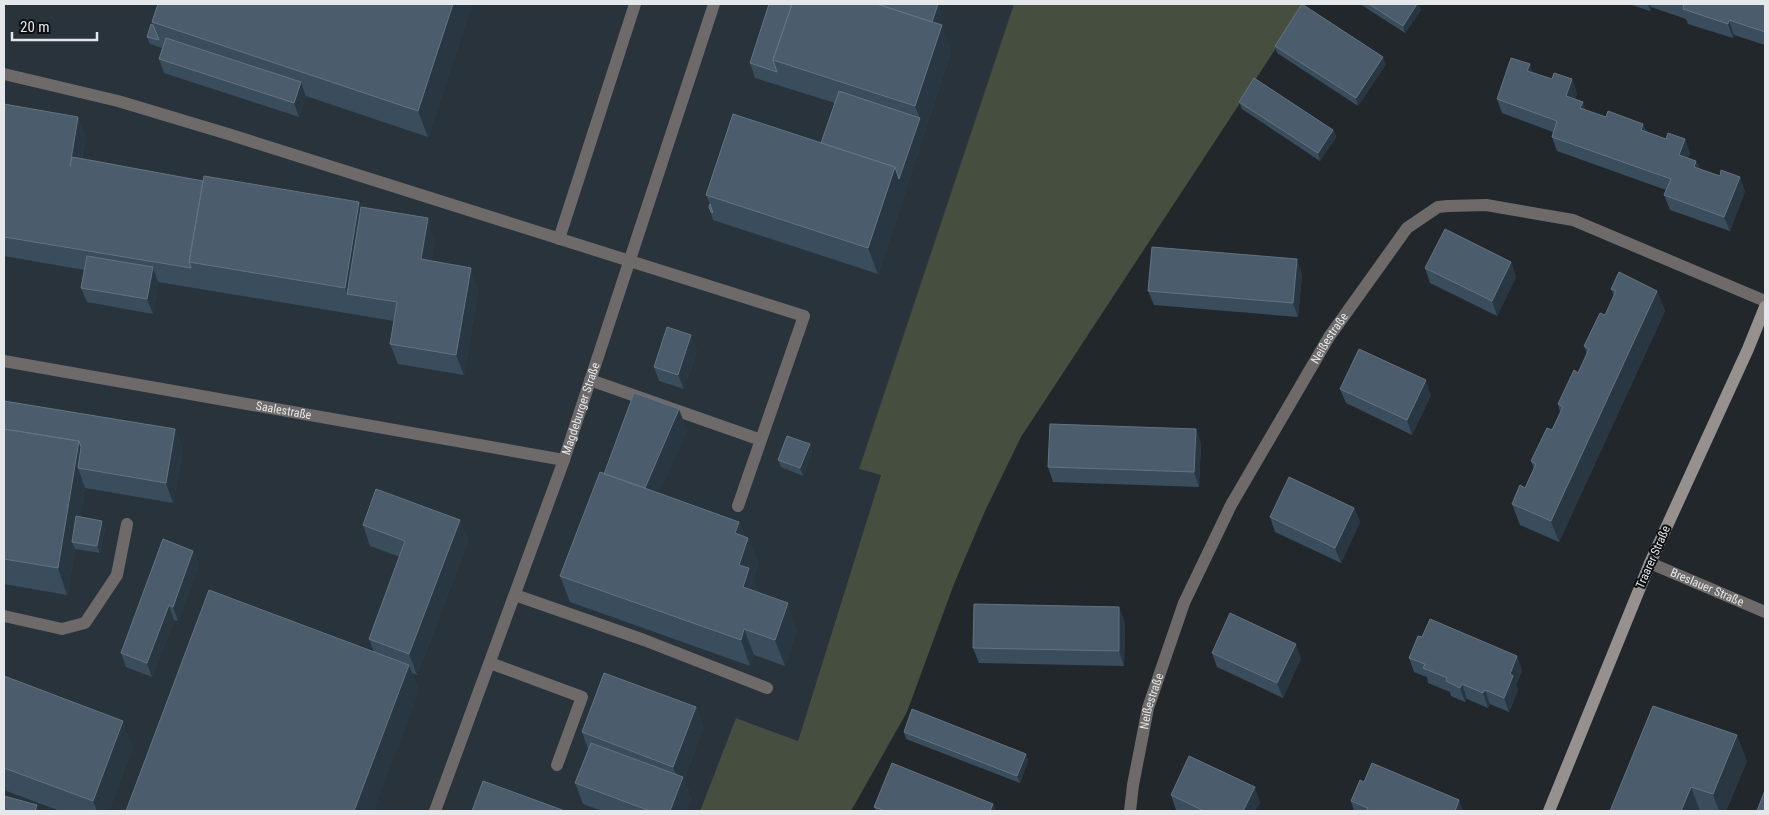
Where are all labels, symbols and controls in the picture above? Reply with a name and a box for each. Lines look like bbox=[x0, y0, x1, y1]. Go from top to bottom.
scale bar bbox=[12, 10, 98, 42]
text: 20 m bbox=[20, 18, 50, 36]
street label: Neißestraße bbox=[1308, 310, 1351, 366]
street label: Magdeburger Straße bbox=[559, 360, 603, 457]
street label: Saalestraße bbox=[255, 399, 313, 422]
street label: Traarer Straße bbox=[1633, 523, 1673, 591]
street label: Breslauer Straße bbox=[1668, 565, 1746, 609]
street label: Neißestraße bbox=[1137, 671, 1167, 730]

